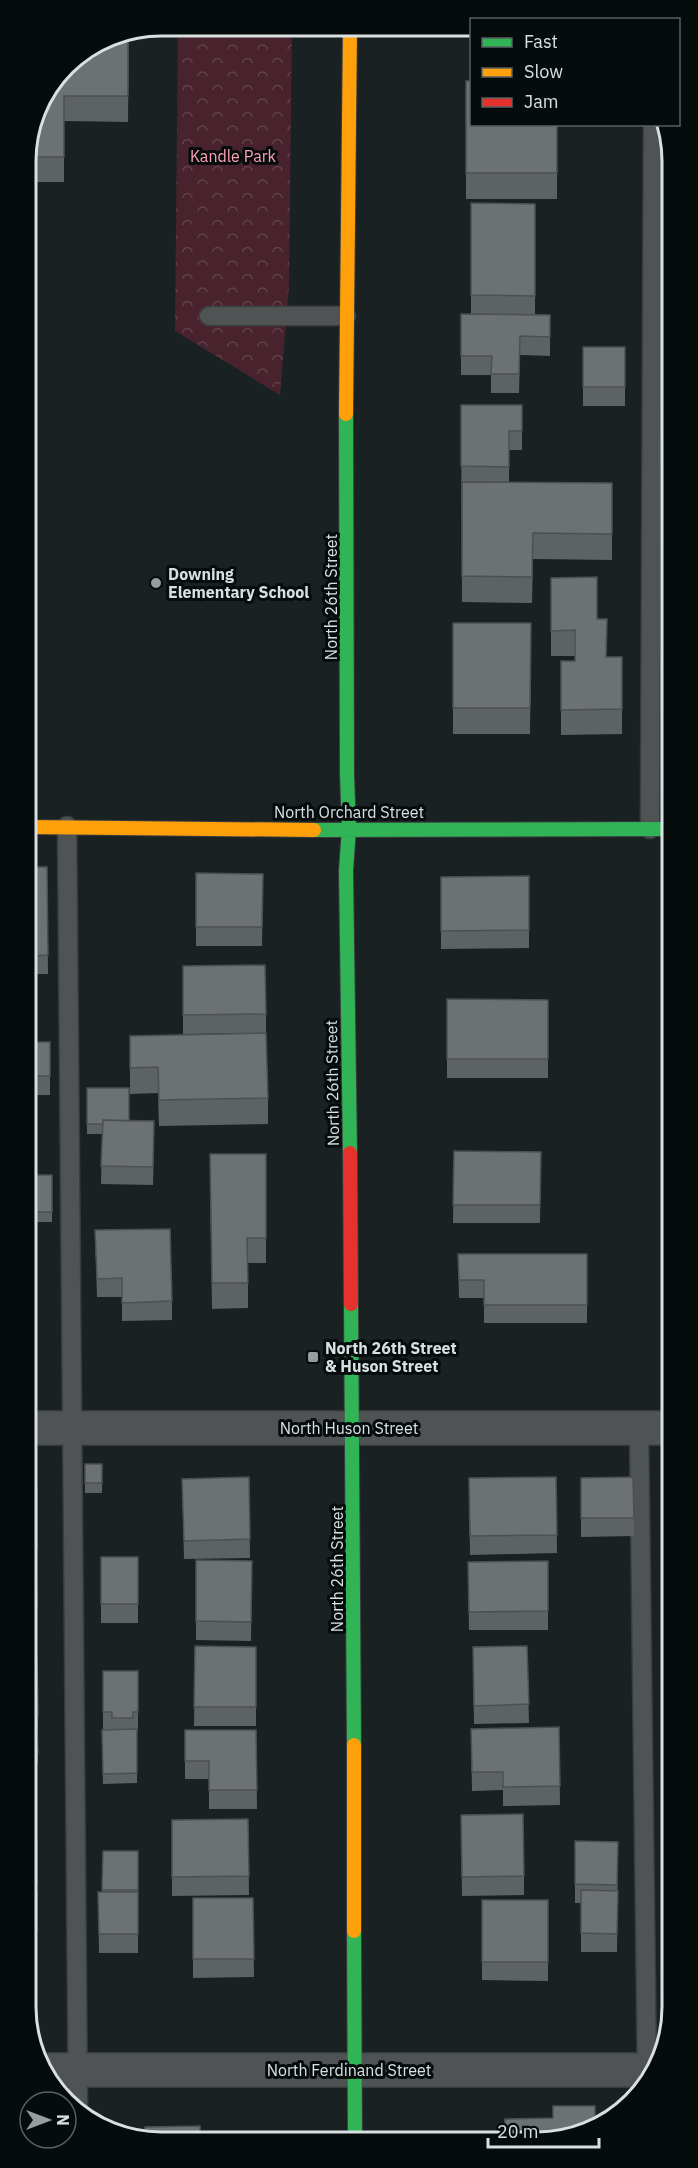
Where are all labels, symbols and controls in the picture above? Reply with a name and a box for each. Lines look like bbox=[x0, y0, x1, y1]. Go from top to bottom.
legend bbox=[470, 18, 680, 126]
text: Fast bbox=[524, 30, 558, 53]
text: Slow bbox=[524, 60, 563, 83]
text: Jam bbox=[524, 90, 559, 113]
park label: Kandle Park bbox=[190, 146, 277, 166]
street label: North 26th Street bbox=[321, 534, 341, 660]
place label: Downing Elementary School bbox=[168, 564, 309, 602]
marker: Downing Elementary School bbox=[149, 576, 163, 590]
street label: North Orchard Street bbox=[274, 802, 424, 822]
street label: North 26th Street bbox=[321, 1020, 343, 1146]
place label: North 26th Street & Huson Street bbox=[325, 1338, 457, 1376]
marker: North 26th Street & Huson Street bbox=[306, 1350, 320, 1364]
street label: North Huson Street bbox=[280, 1418, 418, 1438]
street label: North 26th Street bbox=[327, 1506, 347, 1632]
street label: North Ferdinand Street bbox=[267, 2060, 431, 2080]
north arrow bbox=[18, 2090, 78, 2150]
scale bar bbox=[488, 2111, 599, 2149]
text: N bbox=[53, 2114, 73, 2126]
text: 20 m bbox=[497, 2120, 539, 2143]

